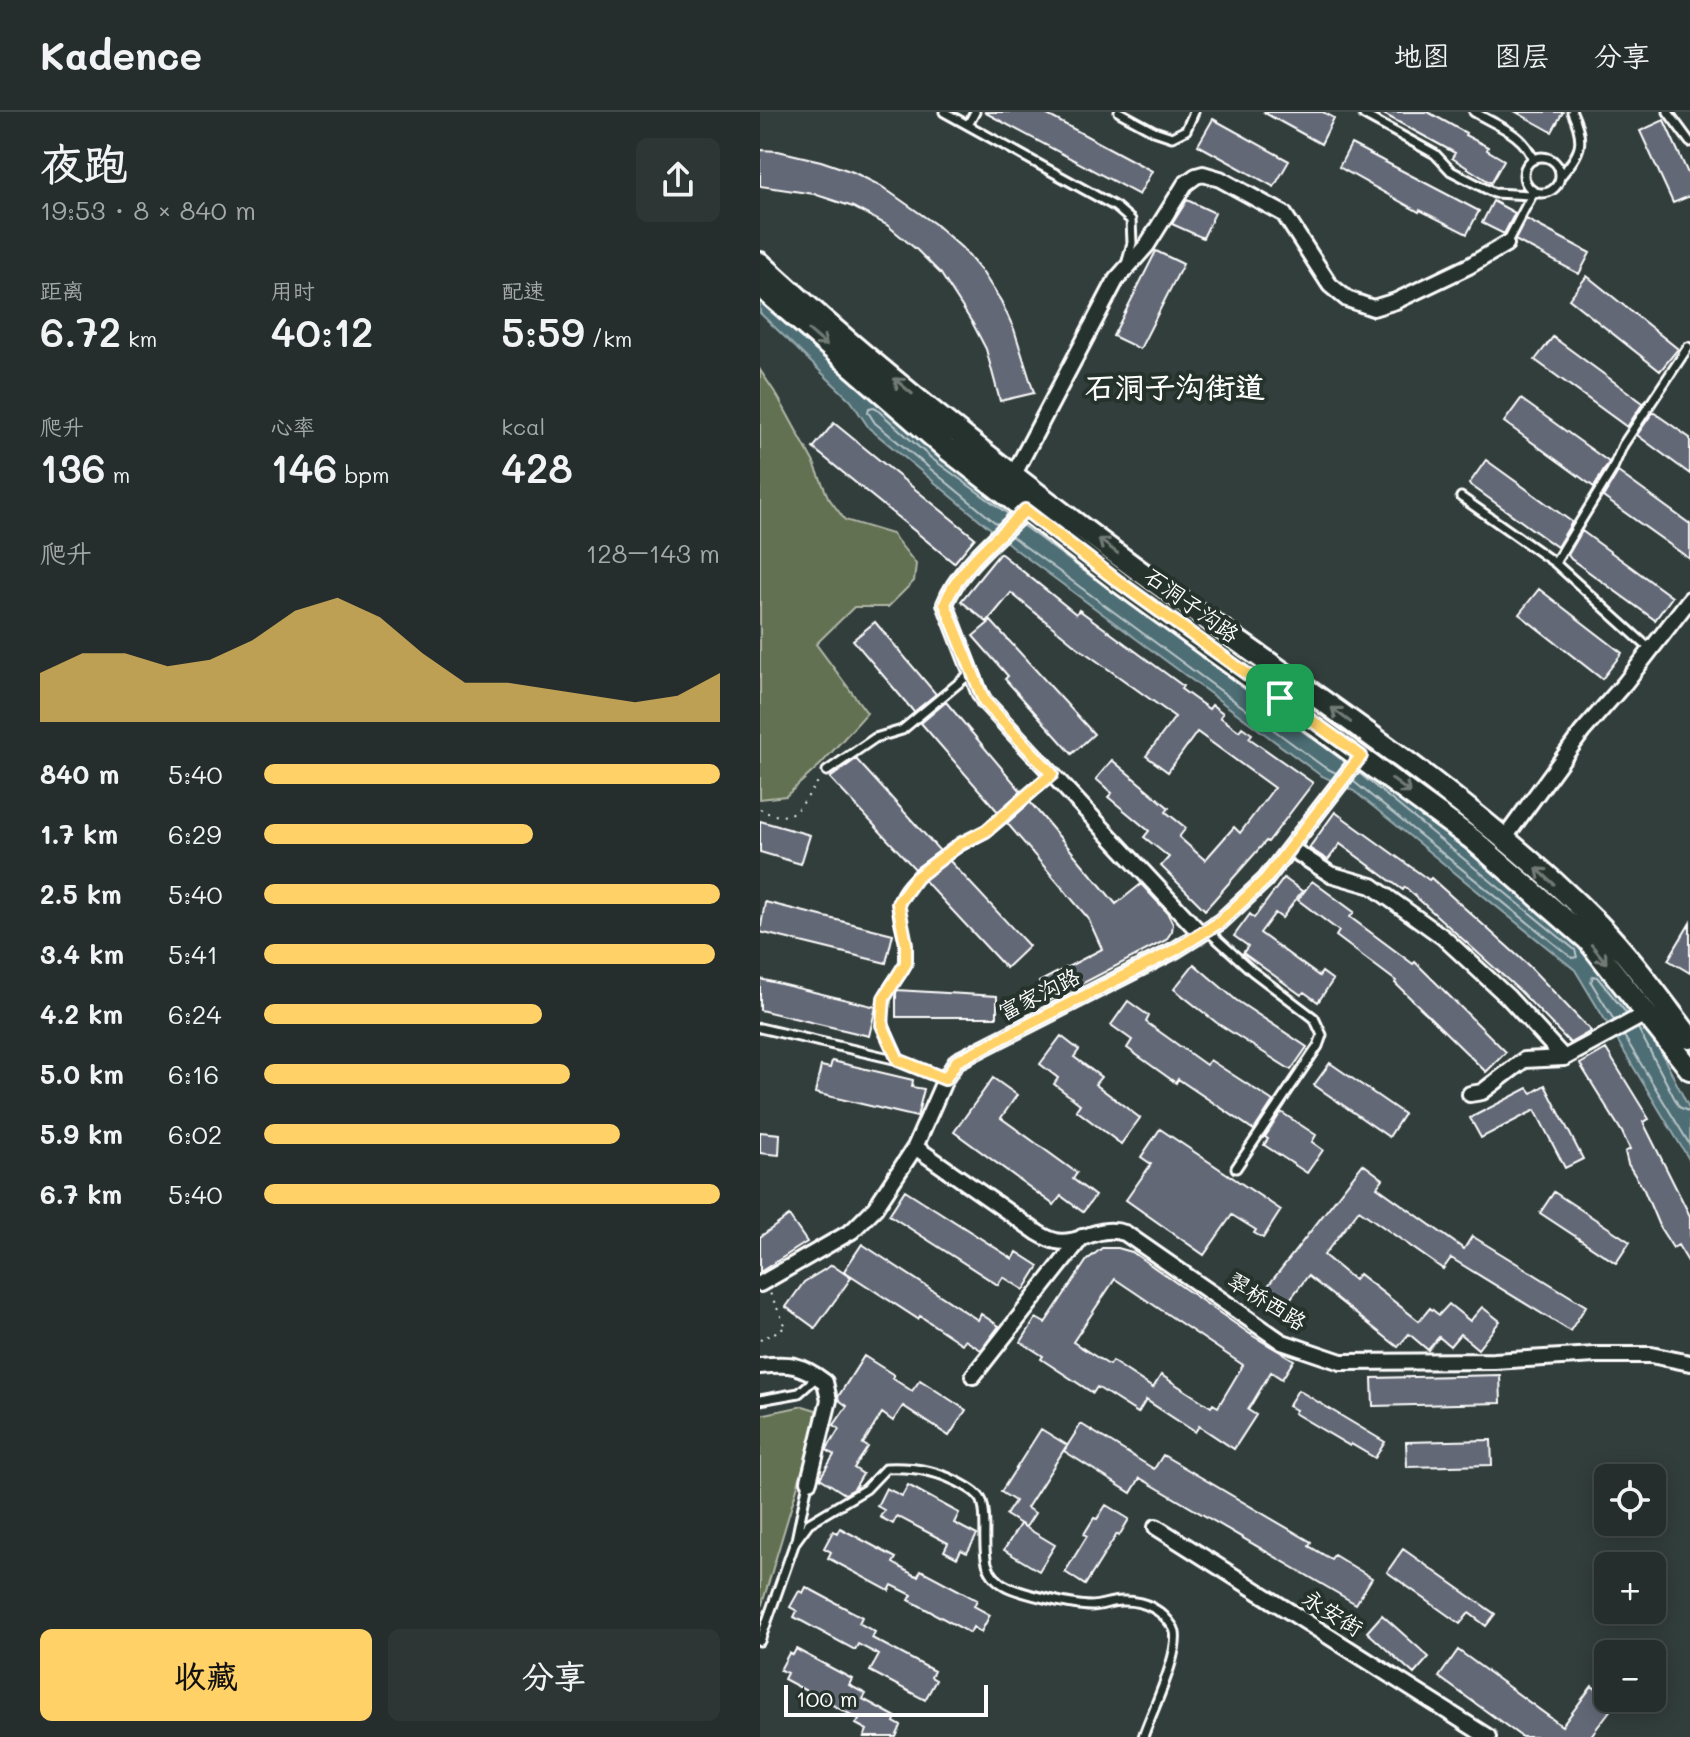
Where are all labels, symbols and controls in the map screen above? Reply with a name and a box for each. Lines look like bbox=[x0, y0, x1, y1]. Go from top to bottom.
text: Kadence bbox=[40, 30, 202, 80]
text: 地图 bbox=[1394, 37, 1450, 73]
text: 图层 bbox=[1494, 37, 1550, 73]
text: 分享 bbox=[1594, 37, 1650, 73]
text: 夜跑 bbox=[40, 134, 128, 191]
button: share bbox=[636, 138, 720, 222]
text: 19:53 · 8 × 840 m bbox=[40, 193, 256, 227]
text: 距离 bbox=[40, 276, 84, 305]
text: 用时 bbox=[271, 276, 315, 305]
text: 配速 bbox=[501, 276, 545, 305]
text: 6.72 bbox=[40, 305, 121, 357]
text: 40:12 bbox=[271, 305, 373, 357]
text: 5:59 bbox=[501, 305, 585, 357]
text: km bbox=[121, 324, 157, 353]
text: /km bbox=[585, 324, 632, 353]
one-way arrow bbox=[807, 329, 828, 347]
district label: 石洞子沟街道 bbox=[1085, 366, 1265, 406]
one-way arrow bbox=[893, 377, 914, 395]
text: 爬升 bbox=[40, 412, 84, 441]
text: 心率 bbox=[271, 412, 315, 441]
text: kcal bbox=[501, 412, 545, 441]
text: 136 bbox=[40, 441, 106, 493]
text: 146 bbox=[271, 441, 337, 493]
text: 428 bbox=[501, 441, 573, 493]
text: m bbox=[106, 460, 130, 489]
text: bpm bbox=[337, 460, 390, 489]
text: 爬升 bbox=[40, 536, 92, 570]
text: 128–143 m bbox=[586, 536, 720, 570]
one-way arrow bbox=[1097, 538, 1119, 555]
street label: 石洞子沟路 bbox=[1139, 561, 1245, 649]
pin bbox=[1246, 664, 1314, 732]
icon: arrive bbox=[1258, 676, 1302, 720]
one-way arrow bbox=[1331, 707, 1352, 724]
text: 840 m bbox=[40, 757, 119, 791]
text: 5:40 bbox=[168, 757, 223, 791]
one-way arrow bbox=[1390, 778, 1411, 795]
text: 1.7 km bbox=[40, 817, 118, 851]
text: 6:29 bbox=[168, 817, 222, 851]
one-way arrow bbox=[1536, 867, 1556, 885]
text: 2.5 km bbox=[40, 877, 122, 911]
text: 5:40 bbox=[168, 877, 223, 911]
text: 3.4 km bbox=[40, 937, 124, 971]
text: 5:41 bbox=[168, 937, 218, 971]
one-way arrow bbox=[1590, 943, 1608, 964]
street label: 富家沟路 bbox=[993, 961, 1085, 1026]
text: 4.2 km bbox=[40, 997, 123, 1031]
text: 6:24 bbox=[168, 997, 222, 1031]
text: 5.0 km bbox=[40, 1057, 124, 1091]
text: 6:16 bbox=[168, 1057, 219, 1091]
text: 5.9 km bbox=[40, 1117, 123, 1151]
text: 6:02 bbox=[168, 1117, 222, 1151]
text: 6.7 km bbox=[40, 1177, 122, 1211]
text: 5:40 bbox=[168, 1177, 223, 1211]
street label: 翠桥西路 bbox=[1222, 1265, 1312, 1336]
map controls bbox=[1594, 1464, 1666, 1712]
button: locate bbox=[1594, 1464, 1666, 1536]
button: + bbox=[1594, 1552, 1666, 1624]
street label: 永安街 bbox=[1298, 1583, 1369, 1642]
button: 收藏 bbox=[40, 1629, 372, 1721]
button: 分享 bbox=[388, 1629, 720, 1721]
button: − bbox=[1594, 1640, 1666, 1712]
scale bar bbox=[784, 1681, 988, 1717]
text: 100 m bbox=[796, 1684, 858, 1713]

